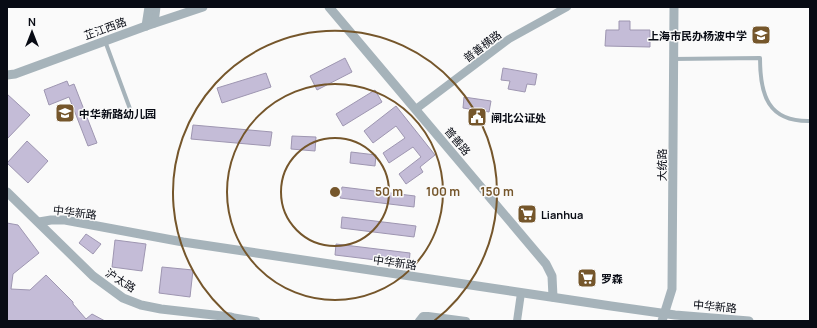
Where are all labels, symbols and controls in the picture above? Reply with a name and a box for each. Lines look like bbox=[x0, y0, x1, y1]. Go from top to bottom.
north arrow bbox=[12, 12, 52, 52]
street label: 芷江西路 bbox=[82, 13, 128, 43]
text: N bbox=[28, 14, 36, 29]
school or university icon: 上海市民办杨波中学 bbox=[750, 24, 772, 46]
street label: 普善横路 bbox=[460, 27, 504, 65]
place label: 上海市民办杨波中学 bbox=[648, 28, 747, 43]
school or university icon: 中华新路幼儿园 bbox=[54, 102, 76, 124]
place label: 中华新路幼儿园 bbox=[79, 106, 156, 121]
public building icon: 闸北公证处 bbox=[466, 106, 488, 128]
place label: 闸北公证处 bbox=[491, 110, 546, 125]
street label: 普善路 bbox=[442, 124, 474, 158]
street label: 大统路 bbox=[654, 149, 669, 182]
text: 50 m bbox=[375, 183, 403, 200]
text: 100 m bbox=[426, 183, 460, 200]
text: 150 m bbox=[480, 183, 514, 200]
centre of rings bbox=[328, 185, 342, 199]
street label: 中华新路 bbox=[52, 202, 98, 222]
supermarket icon: Lianhua bbox=[516, 203, 538, 225]
place label: Lianhua bbox=[541, 207, 583, 222]
street label: 中华新路 bbox=[372, 252, 418, 272]
street label: 沪太路 bbox=[103, 265, 139, 295]
supermarket icon: 罗森 bbox=[576, 267, 598, 289]
place label: 罗森 bbox=[601, 271, 623, 286]
street label: 中华新路 bbox=[692, 297, 738, 315]

